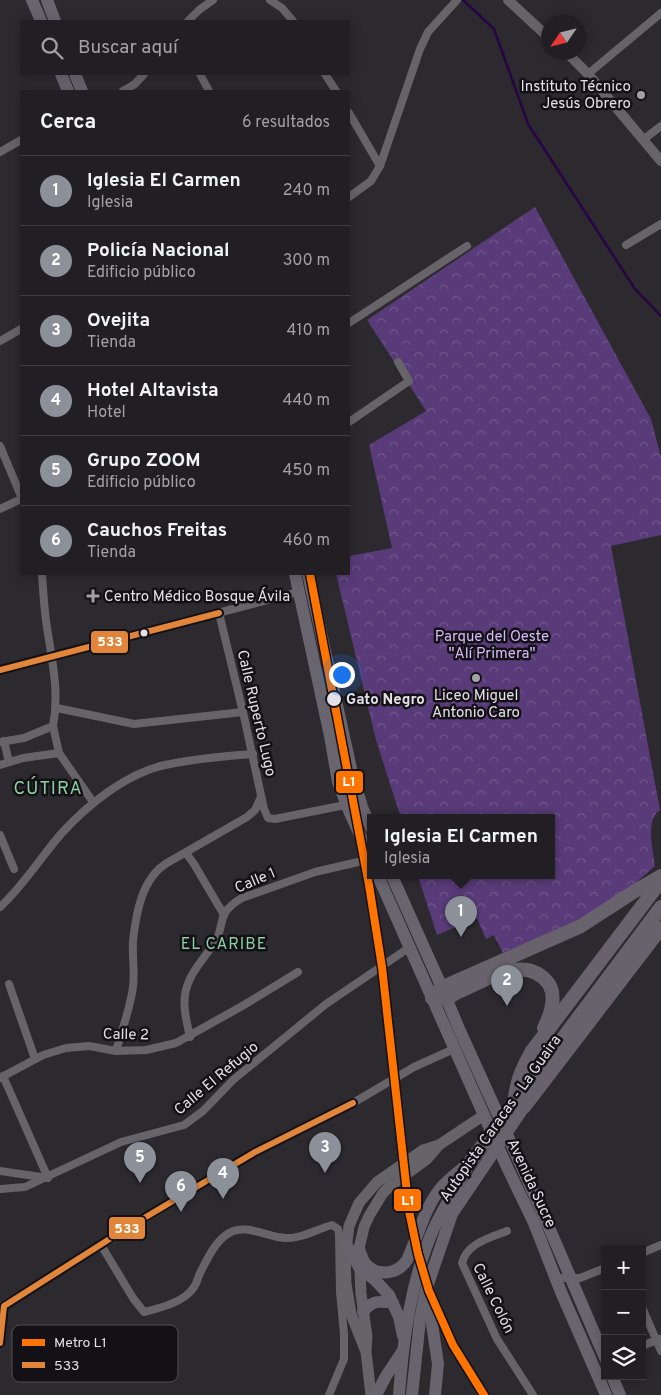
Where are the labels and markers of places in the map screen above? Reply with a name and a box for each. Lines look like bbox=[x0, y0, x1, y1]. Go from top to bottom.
place label: Instituto Técnico Jesús Obrero bbox=[520, 78, 631, 114]
marker: Instituto Técnico Jesús Obrero bbox=[635, 89, 647, 101]
place label: Centro Médico Bosque Ávila bbox=[104, 587, 290, 607]
marker: Centro Médico Bosque Ávila bbox=[86, 589, 100, 603]
unlabelled marker bbox=[139, 628, 149, 638]
marker: Liceo Miguel Antonio Caro bbox=[470, 672, 482, 684]
place label: Liceo Miguel Antonio Caro bbox=[432, 687, 520, 723]
marker: Gato Negro bbox=[325, 690, 343, 708]
place label: Gato Negro bbox=[346, 691, 425, 710]
pin: 1 bbox=[445, 896, 477, 937]
pin: 2 bbox=[491, 965, 523, 1006]
pin: 3 bbox=[309, 1132, 341, 1173]
pin: 5 bbox=[124, 1142, 156, 1183]
pin: 4 bbox=[207, 1158, 239, 1199]
pin: 6 bbox=[165, 1171, 197, 1212]

